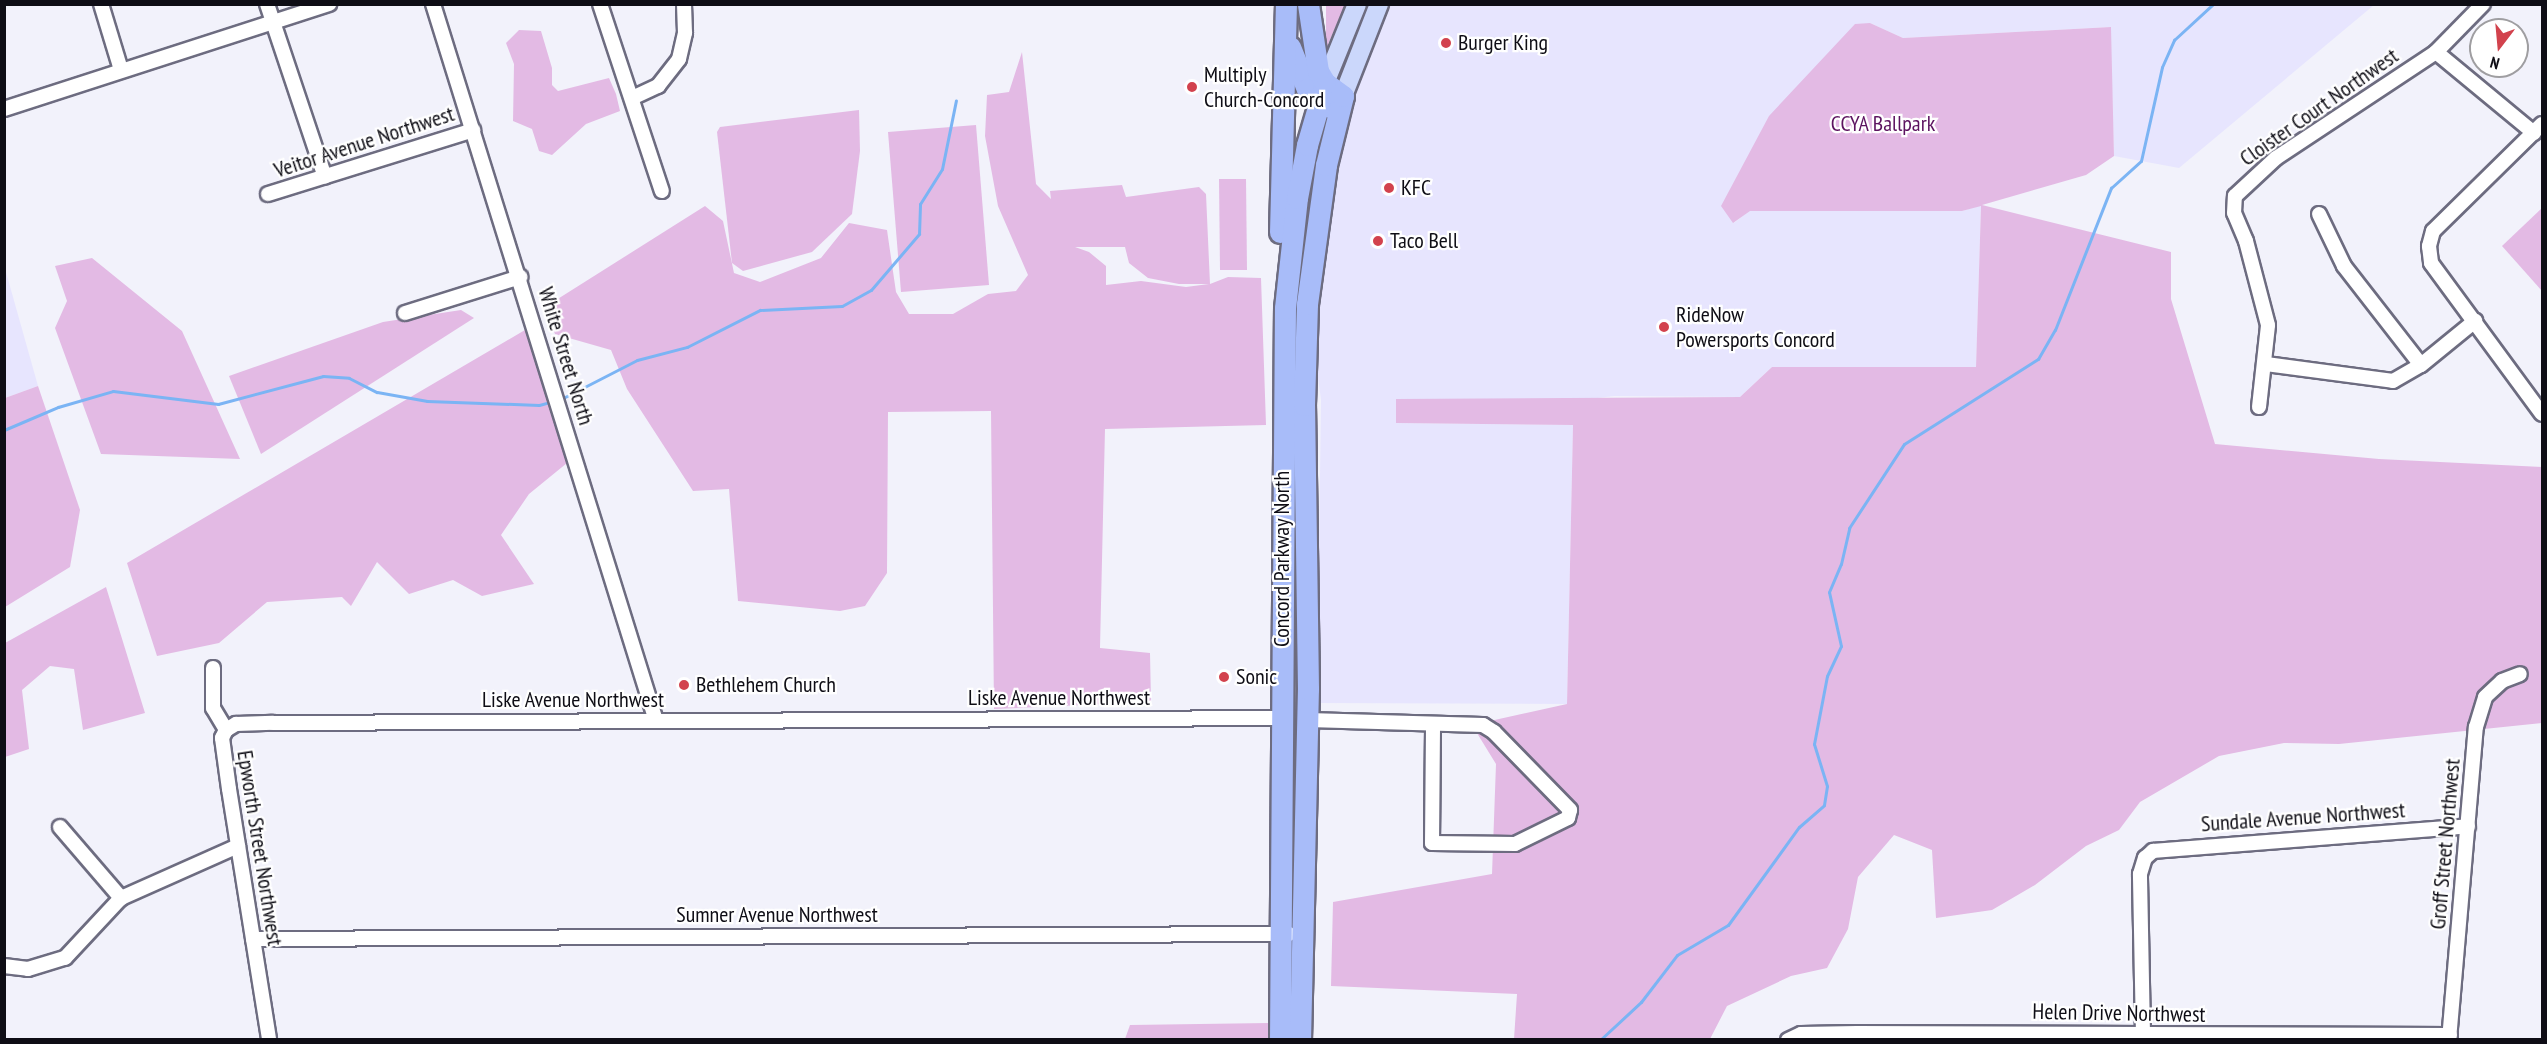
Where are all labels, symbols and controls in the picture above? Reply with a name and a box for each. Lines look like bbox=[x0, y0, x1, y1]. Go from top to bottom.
north arrow bbox=[2469, 18, 2529, 78]
place label: Burger King bbox=[1458, 30, 1548, 56]
marker: Burger King bbox=[1439, 36, 1453, 50]
street label: Cloister Court Northwest bbox=[2235, 42, 2403, 172]
text: N bbox=[2488, 53, 2502, 74]
place label: Multiply Church-Concord bbox=[1204, 61, 1324, 112]
marker: Multiply Church-Concord bbox=[1185, 80, 1199, 94]
street label: Veitor Avenue Northwest bbox=[270, 100, 458, 184]
park label: CCYA Ballpark bbox=[1830, 111, 1936, 137]
place label: KFC bbox=[1401, 175, 1431, 201]
marker: KFC bbox=[1382, 181, 1396, 195]
place label: Taco Bell bbox=[1390, 228, 1458, 254]
marker: Taco Bell bbox=[1371, 234, 1385, 248]
street label: White Street North bbox=[533, 284, 599, 428]
place label: RideNow Powersports Concord bbox=[1676, 301, 1835, 352]
marker: RideNow Powersports Concord bbox=[1657, 320, 1671, 334]
street label: Concord Parkway North bbox=[1269, 471, 1295, 647]
place label: Sonic bbox=[1236, 664, 1277, 690]
marker: Sonic bbox=[1217, 670, 1231, 684]
place label: Bethlehem Church bbox=[696, 672, 836, 698]
marker: Bethlehem Church bbox=[677, 678, 691, 692]
street label: Liske Avenue Northwest bbox=[968, 685, 1150, 711]
street label: Liske Avenue Northwest bbox=[482, 687, 664, 713]
street label: Epworth Street Northwest bbox=[232, 749, 288, 947]
street label: Groff Street Northwest bbox=[2424, 758, 2466, 930]
street label: Sundale Avenue Northwest bbox=[2200, 797, 2406, 837]
street label: Sumner Avenue Northwest bbox=[676, 902, 878, 928]
street label: Helen Drive Northwest bbox=[2032, 998, 2206, 1028]

